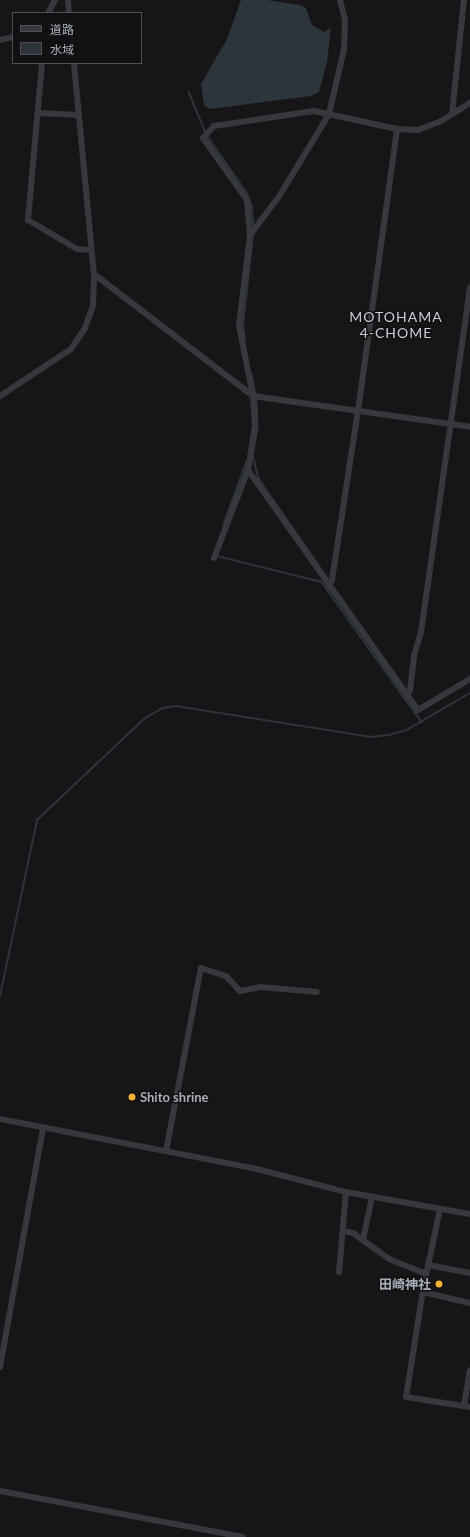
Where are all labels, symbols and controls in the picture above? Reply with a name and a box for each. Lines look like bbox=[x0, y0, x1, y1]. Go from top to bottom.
legend bbox=[12, 12, 142, 64]
text: 道路 bbox=[50, 22, 74, 37]
text: 水域 bbox=[50, 42, 74, 57]
district label: MOTOHAMA 4-CHOME bbox=[349, 309, 443, 342]
place label: Shito shrine bbox=[140, 1089, 209, 1105]
marker: Shito shrine bbox=[127, 1092, 137, 1102]
place label: 田崎神社 bbox=[379, 1276, 431, 1292]
marker: 田崎神社 bbox=[434, 1279, 444, 1289]

